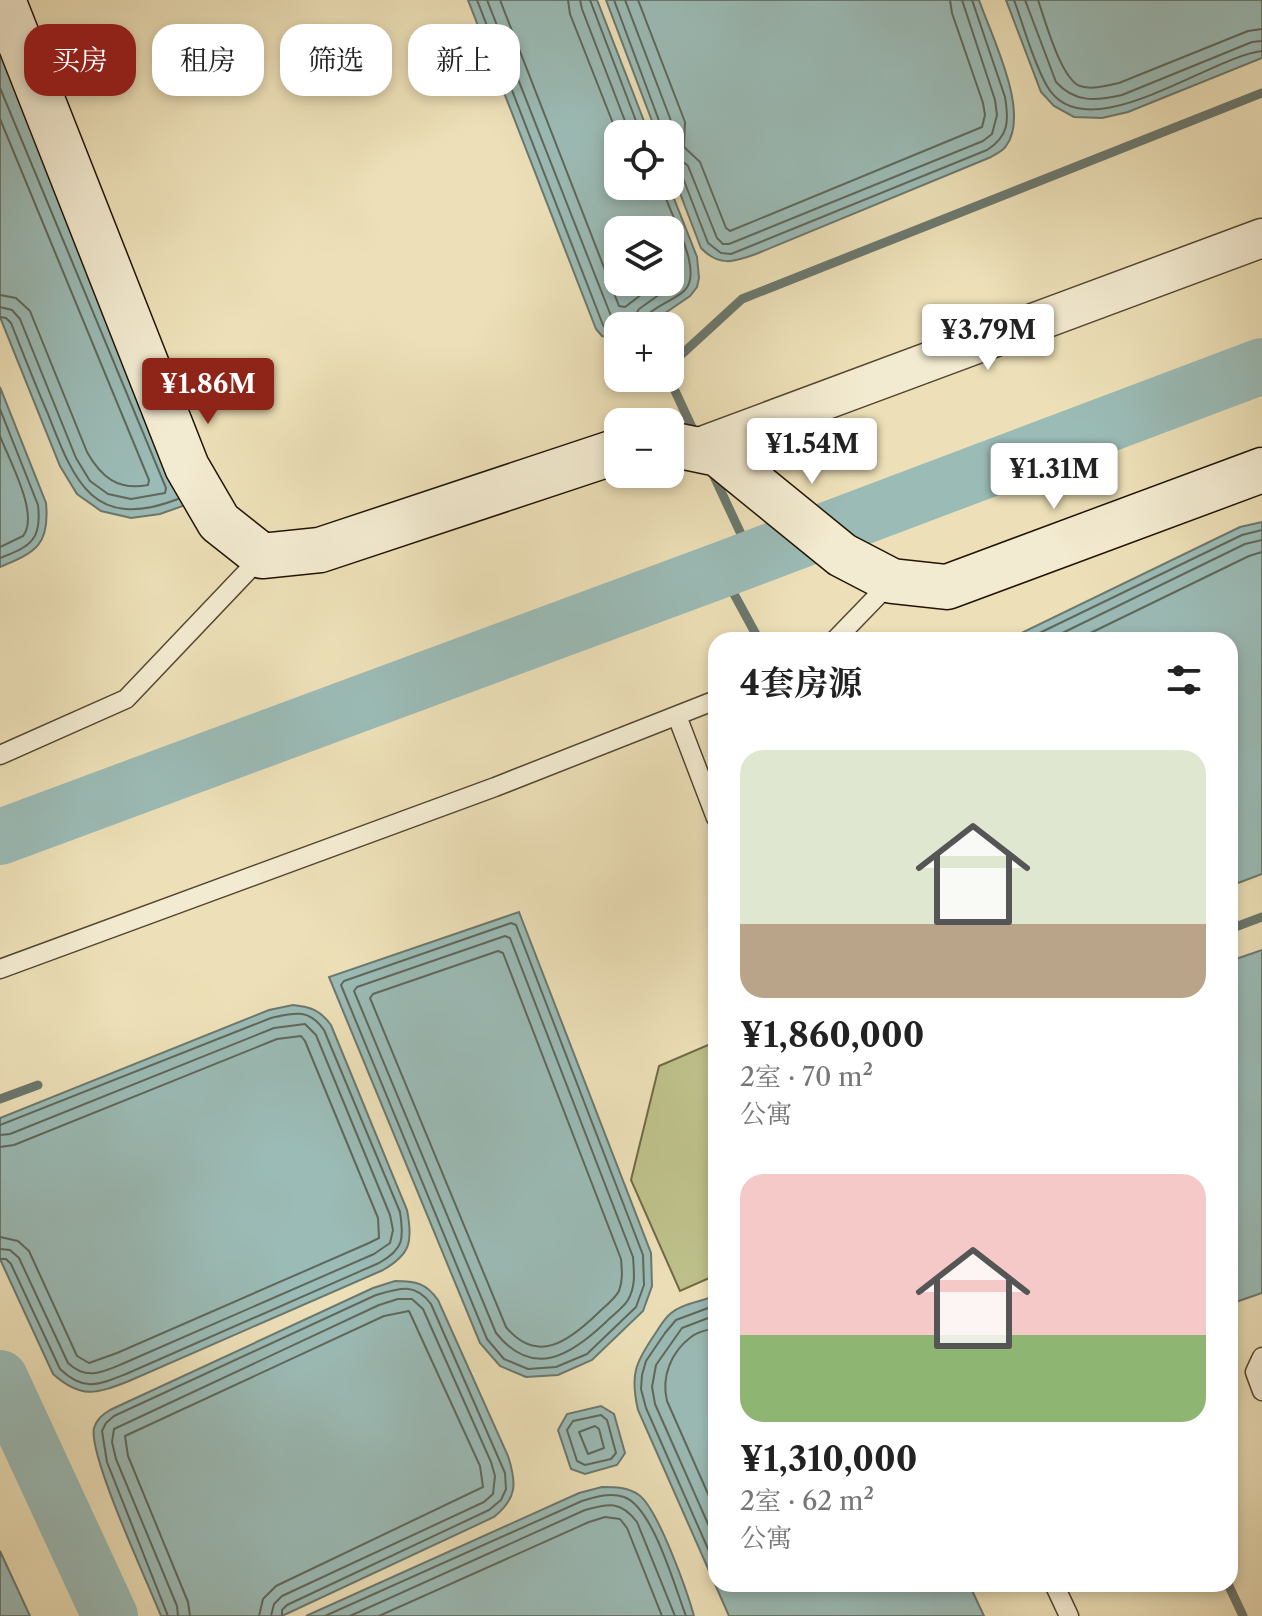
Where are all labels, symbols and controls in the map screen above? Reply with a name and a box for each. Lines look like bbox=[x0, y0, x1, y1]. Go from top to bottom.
chip: 买房 bbox=[24, 24, 136, 96]
chip: 租房 bbox=[152, 24, 264, 96]
chip: 筛选 bbox=[280, 24, 392, 96]
chip: 新上 bbox=[408, 24, 520, 96]
map controls bbox=[604, 120, 684, 488]
button: locate bbox=[604, 120, 684, 200]
button: layers bbox=[604, 216, 684, 296]
pin: ¥3.79M bbox=[923, 304, 1053, 372]
button: + bbox=[604, 312, 684, 392]
text: ¥3.79M bbox=[940, 314, 1036, 346]
pin: ¥1.86M bbox=[143, 358, 273, 426]
text: ¥1.86M bbox=[160, 368, 256, 400]
button: − bbox=[604, 408, 684, 488]
pin: ¥1.54M bbox=[747, 418, 877, 486]
text: ¥1.54M bbox=[765, 428, 859, 460]
pin: ¥1.31M bbox=[989, 443, 1119, 511]
text: ¥1.31M bbox=[1009, 453, 1099, 485]
icon: filters bbox=[1162, 658, 1206, 702]
text: 4套房源 bbox=[740, 662, 862, 704]
icon: home bbox=[901, 802, 1045, 946]
text: ¥1,860,000 bbox=[740, 1014, 924, 1056]
text: 2室 · 70 m² bbox=[740, 1061, 873, 1093]
text: 公寓 bbox=[740, 1098, 792, 1130]
icon: home bbox=[901, 1226, 1045, 1370]
text: ¥1,310,000 bbox=[740, 1438, 917, 1480]
text: 2室 · 62 m² bbox=[740, 1485, 874, 1517]
text: 公寓 bbox=[740, 1522, 792, 1554]

